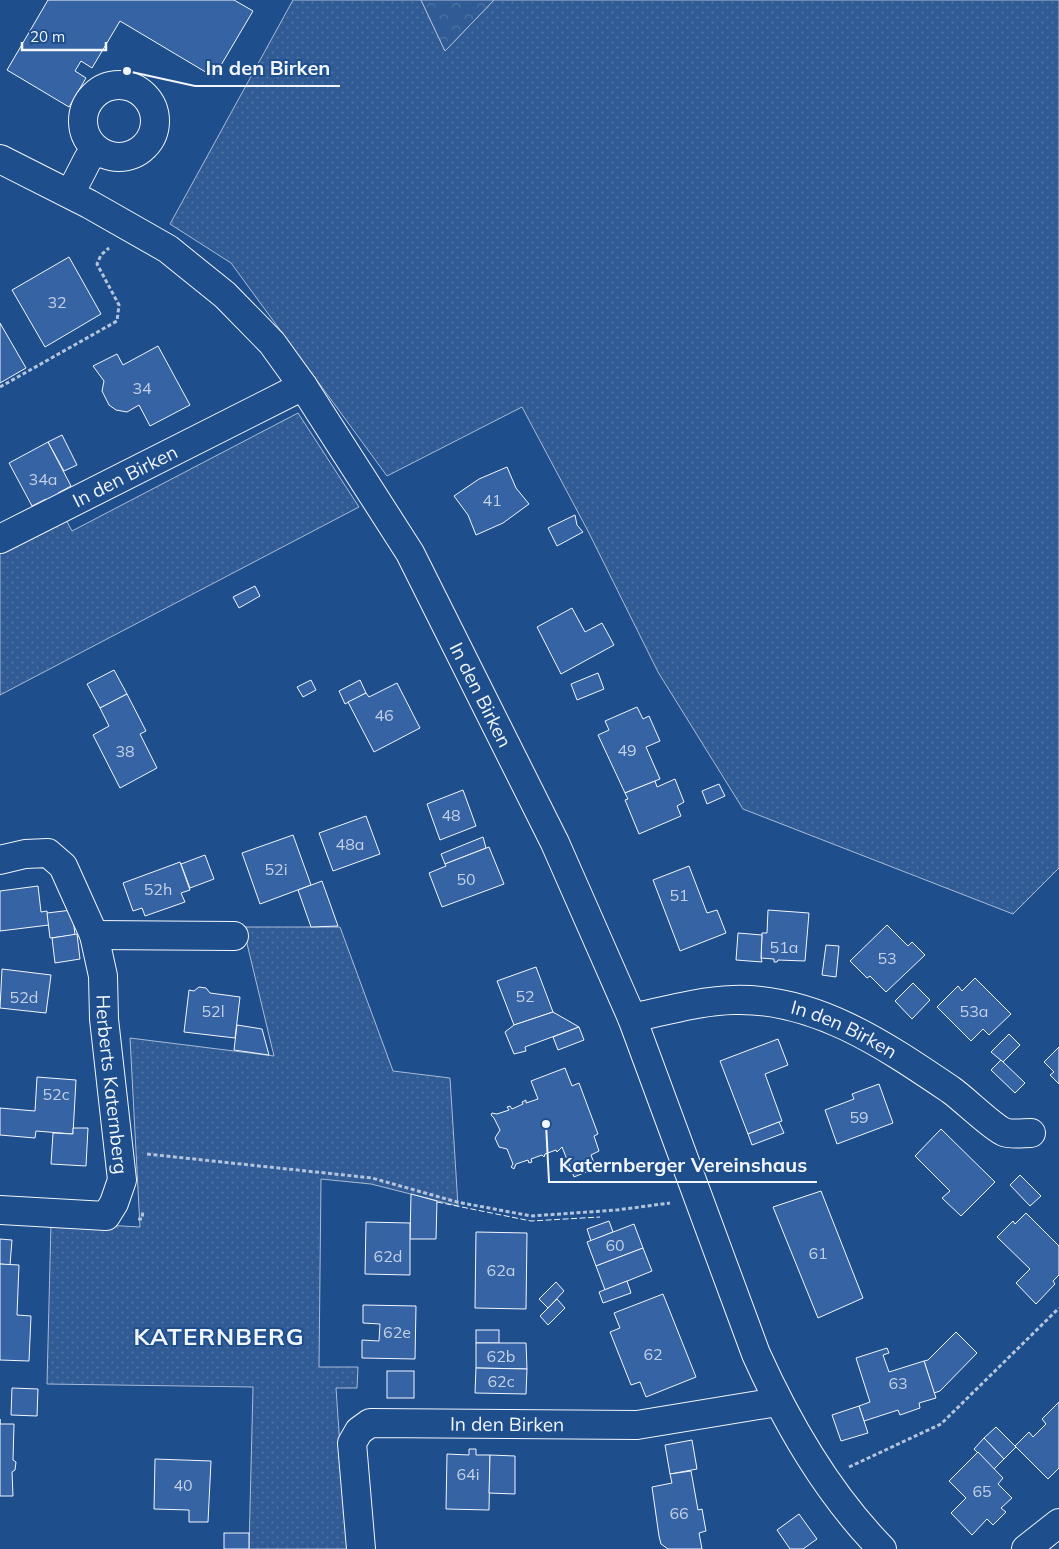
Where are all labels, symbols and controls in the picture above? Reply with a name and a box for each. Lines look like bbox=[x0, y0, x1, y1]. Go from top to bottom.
scale bar bbox=[22, 20, 106, 52]
text: 20 m bbox=[30, 27, 65, 46]
callout: In den Birken bbox=[195, 51, 340, 86]
text: In den Birken bbox=[206, 55, 330, 80]
house number: 32 bbox=[47, 292, 67, 312]
house number: 34 bbox=[132, 378, 152, 398]
street label: In den Birken bbox=[69, 439, 181, 512]
house number: 34a bbox=[29, 469, 57, 489]
house number: 41 bbox=[482, 490, 502, 510]
street label: In den Birken bbox=[445, 638, 517, 751]
house number: 46 bbox=[374, 705, 394, 725]
house number: 49 bbox=[617, 740, 637, 760]
house number: 38 bbox=[115, 741, 135, 761]
house number: 48 bbox=[441, 805, 461, 825]
house number: 48a bbox=[336, 834, 364, 854]
house number: 52i bbox=[264, 859, 288, 879]
house number: 50 bbox=[456, 869, 476, 889]
house number: 52h bbox=[144, 879, 172, 899]
house number: 51 bbox=[669, 885, 689, 905]
house number: 51a bbox=[770, 937, 798, 957]
house number: 53 bbox=[877, 948, 897, 968]
house number: 52 bbox=[515, 986, 535, 1006]
house number: 52d bbox=[10, 987, 38, 1007]
street label: Herberts Katernberg bbox=[91, 994, 133, 1175]
street label: In den Birken bbox=[789, 995, 902, 1064]
house number: 52l bbox=[201, 1001, 225, 1021]
house number: 53a bbox=[960, 1001, 988, 1021]
house number: 52c bbox=[42, 1084, 70, 1104]
house number: 59 bbox=[849, 1107, 869, 1127]
callout: Katernberger Vereinshaus bbox=[549, 1147, 817, 1182]
text: Katernberger Vereinshaus bbox=[559, 1152, 807, 1177]
house number: 60 bbox=[605, 1235, 625, 1255]
house number: 61 bbox=[808, 1243, 828, 1263]
house number: 62d bbox=[374, 1246, 402, 1266]
house number: 62a bbox=[487, 1260, 515, 1280]
district label: KATERNBERG bbox=[134, 1321, 304, 1351]
house number: 62e bbox=[383, 1322, 411, 1342]
house number: 62 bbox=[643, 1344, 663, 1364]
house number: 62b bbox=[487, 1346, 515, 1366]
house number: 62c bbox=[487, 1371, 515, 1391]
house number: 63 bbox=[888, 1373, 908, 1393]
street label: In den Birken bbox=[450, 1412, 564, 1436]
house number: 64i bbox=[456, 1464, 480, 1484]
house number: 40 bbox=[173, 1475, 193, 1495]
house number: 65 bbox=[972, 1481, 992, 1501]
house number: 66 bbox=[669, 1503, 689, 1523]

